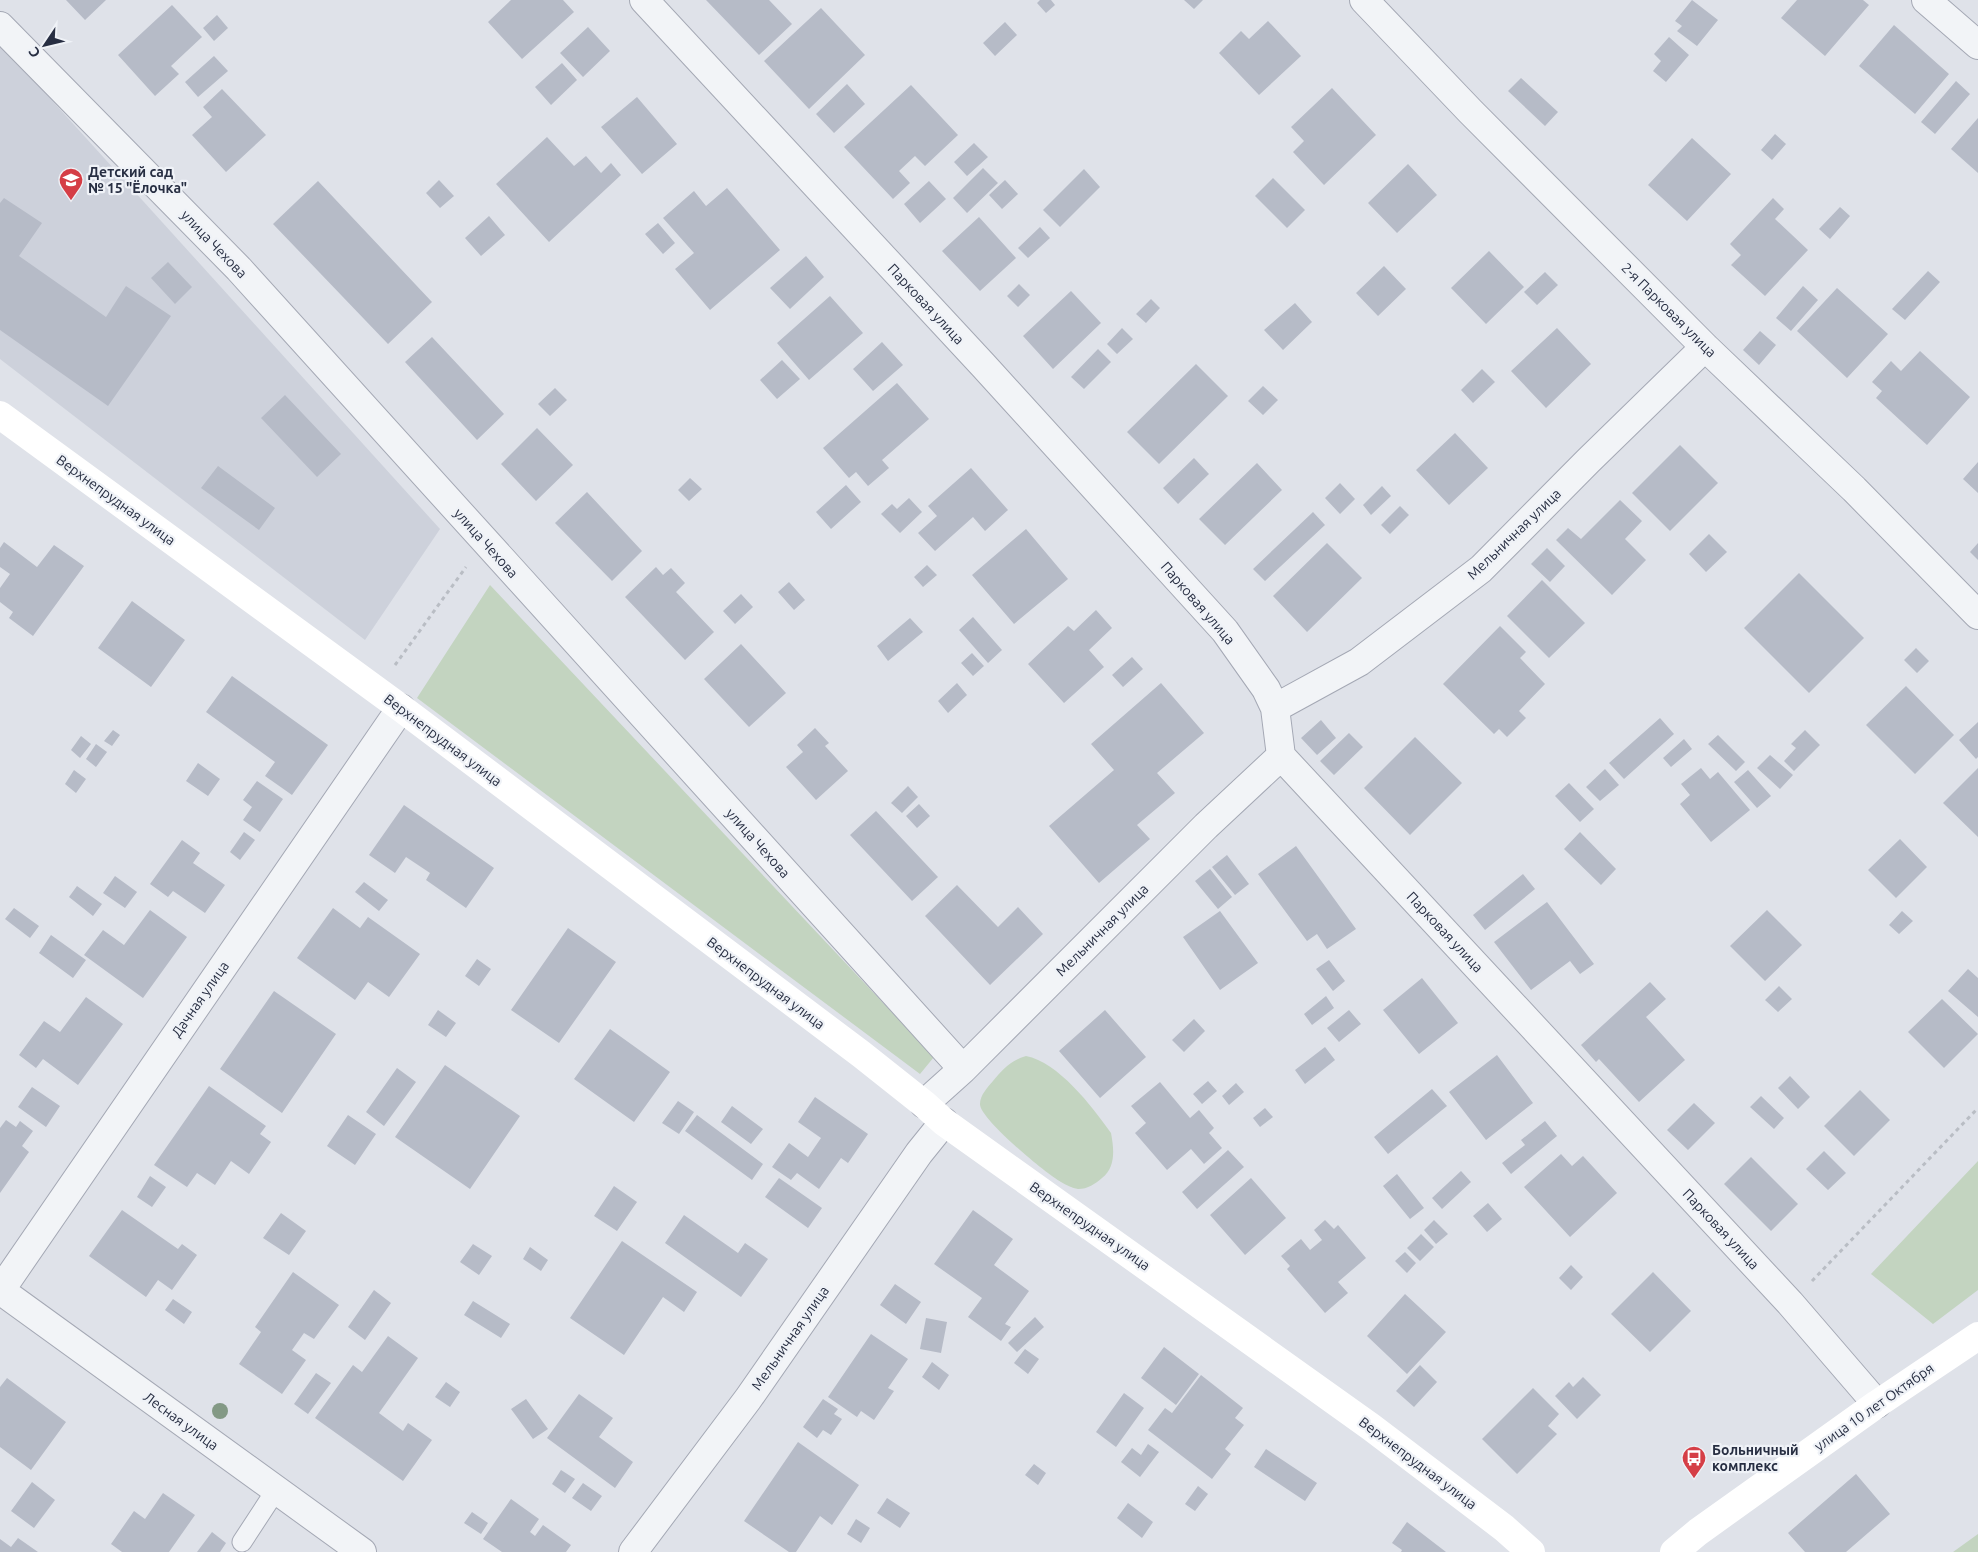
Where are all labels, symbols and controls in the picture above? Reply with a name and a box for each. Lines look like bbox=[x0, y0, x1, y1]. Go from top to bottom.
north arrow bbox=[20, 20, 70, 70]
text: С bbox=[25, 44, 43, 61]
place label: Детский сад № 15 "Ёлочка" bbox=[88, 164, 187, 196]
school or university icon: Детский сад № 15 "Ёлочка" bbox=[58, 167, 84, 201]
street label: улица Чехова bbox=[178, 207, 250, 281]
street label: 2-я Парковая улица bbox=[1618, 259, 1720, 361]
street label: Парковая улица bbox=[885, 260, 967, 348]
street label: Верхнепрудная улица bbox=[53, 451, 179, 549]
street label: Мельничная улица bbox=[1464, 485, 1564, 583]
street label: улица Чехова bbox=[451, 505, 521, 581]
street label: Парковая улица bbox=[1158, 558, 1238, 648]
street label: Верхнепрудная улица bbox=[381, 691, 505, 789]
street label: улица Чехова bbox=[723, 805, 793, 881]
street label: Мельничная улица bbox=[1053, 881, 1151, 979]
street label: Парковая улица bbox=[1404, 888, 1486, 976]
street label: Верхнепрудная улица bbox=[704, 934, 828, 1032]
street label: Дачная улица bbox=[168, 958, 232, 1040]
street label: Верхнепрудная улица bbox=[1027, 1178, 1153, 1274]
street label: Парковая улица bbox=[1680, 1185, 1762, 1273]
street label: Мельничная улица bbox=[748, 1283, 832, 1393]
street label: улица 10 лет Октября bbox=[1811, 1360, 1937, 1454]
street label: Лесная улица bbox=[141, 1389, 221, 1453]
street label: Верхнепрудная улица bbox=[1356, 1414, 1480, 1512]
place label: Больничный комплекс bbox=[1712, 1442, 1799, 1474]
bus stop icon: Больничный комплекс bbox=[1681, 1445, 1707, 1479]

